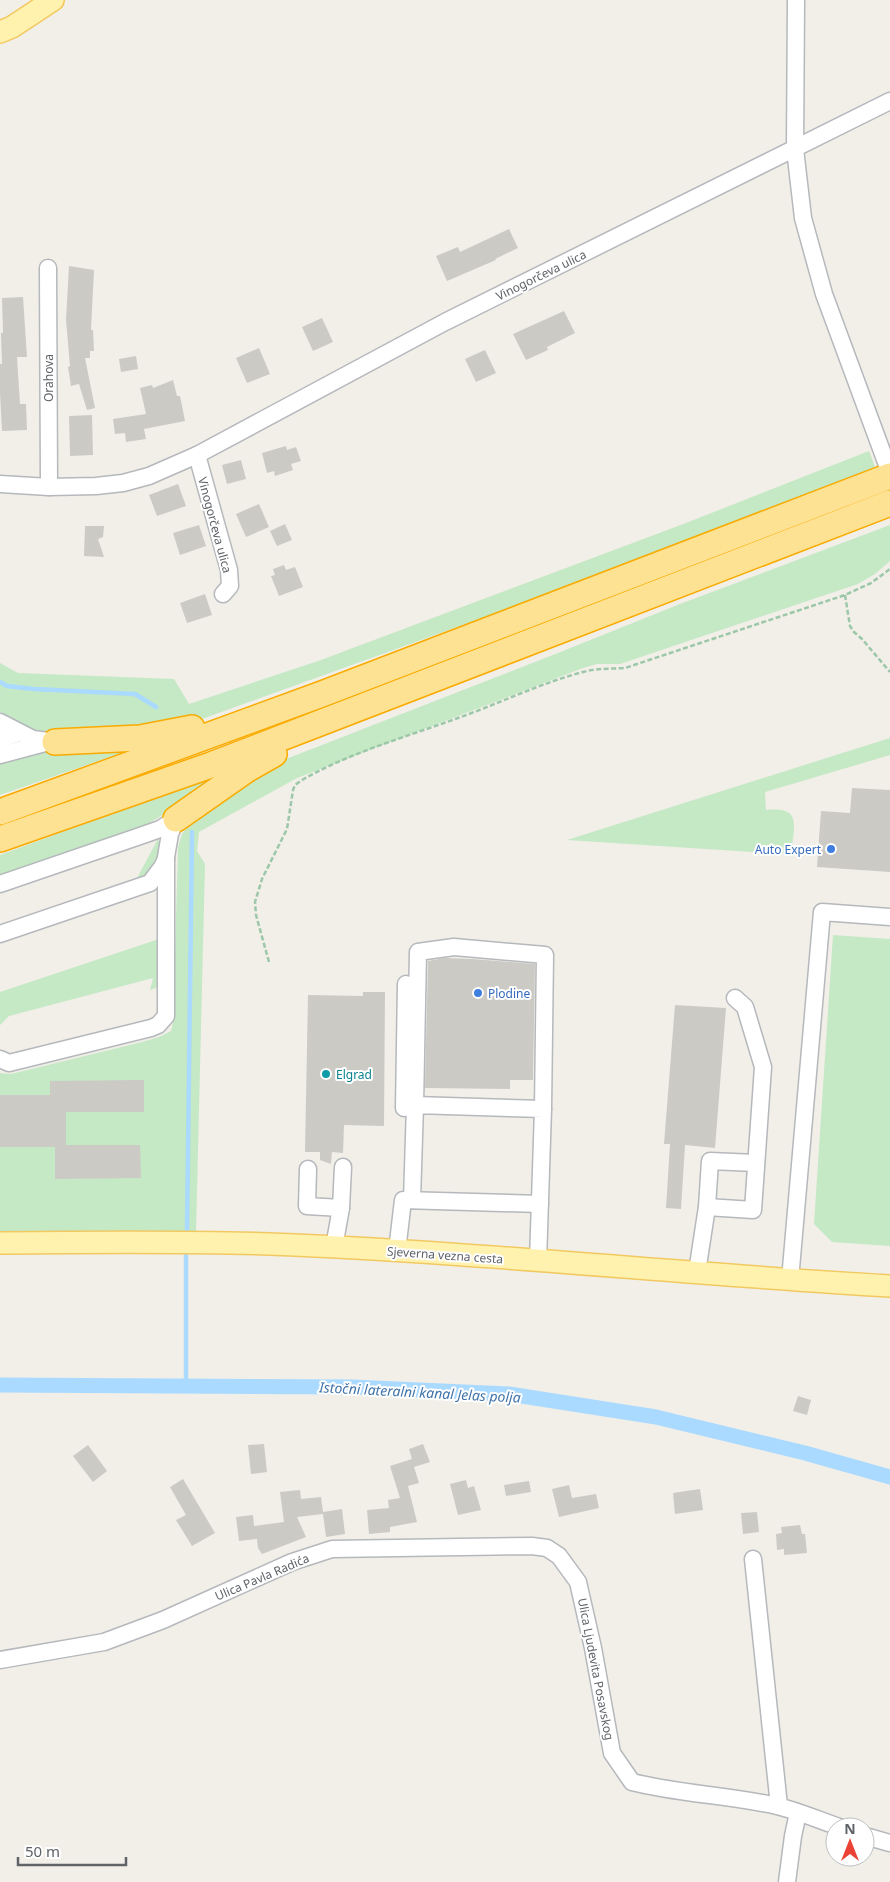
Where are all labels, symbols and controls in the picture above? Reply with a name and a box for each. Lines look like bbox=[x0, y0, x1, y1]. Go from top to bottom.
street label: Vinogorčeva ulica bbox=[493, 246, 589, 304]
street label: Orahova bbox=[40, 354, 57, 402]
street label: Vinogorčeva ulica bbox=[194, 475, 236, 575]
place label: Auto Expert bbox=[755, 841, 822, 858]
marker: Auto Expert bbox=[825, 843, 837, 855]
place label: Plodine bbox=[488, 985, 531, 1002]
marker: Plodine bbox=[472, 987, 484, 999]
place label: Elgrad bbox=[336, 1066, 372, 1083]
marker: Elgrad bbox=[320, 1068, 332, 1080]
street label: Sjeverna vezna cesta bbox=[386, 1242, 504, 1268]
water label: Istočni lateralni kanal Jelas polja bbox=[318, 1377, 521, 1407]
street label: Ulica Pavla Radića bbox=[212, 1549, 312, 1605]
street label: Ulica Ljudevita Posavskog bbox=[574, 1596, 618, 1742]
north arrow bbox=[825, 1817, 875, 1867]
text: N bbox=[844, 1819, 856, 1838]
scale bar bbox=[18, 1834, 125, 1866]
text: 50 m bbox=[25, 1841, 60, 1861]

